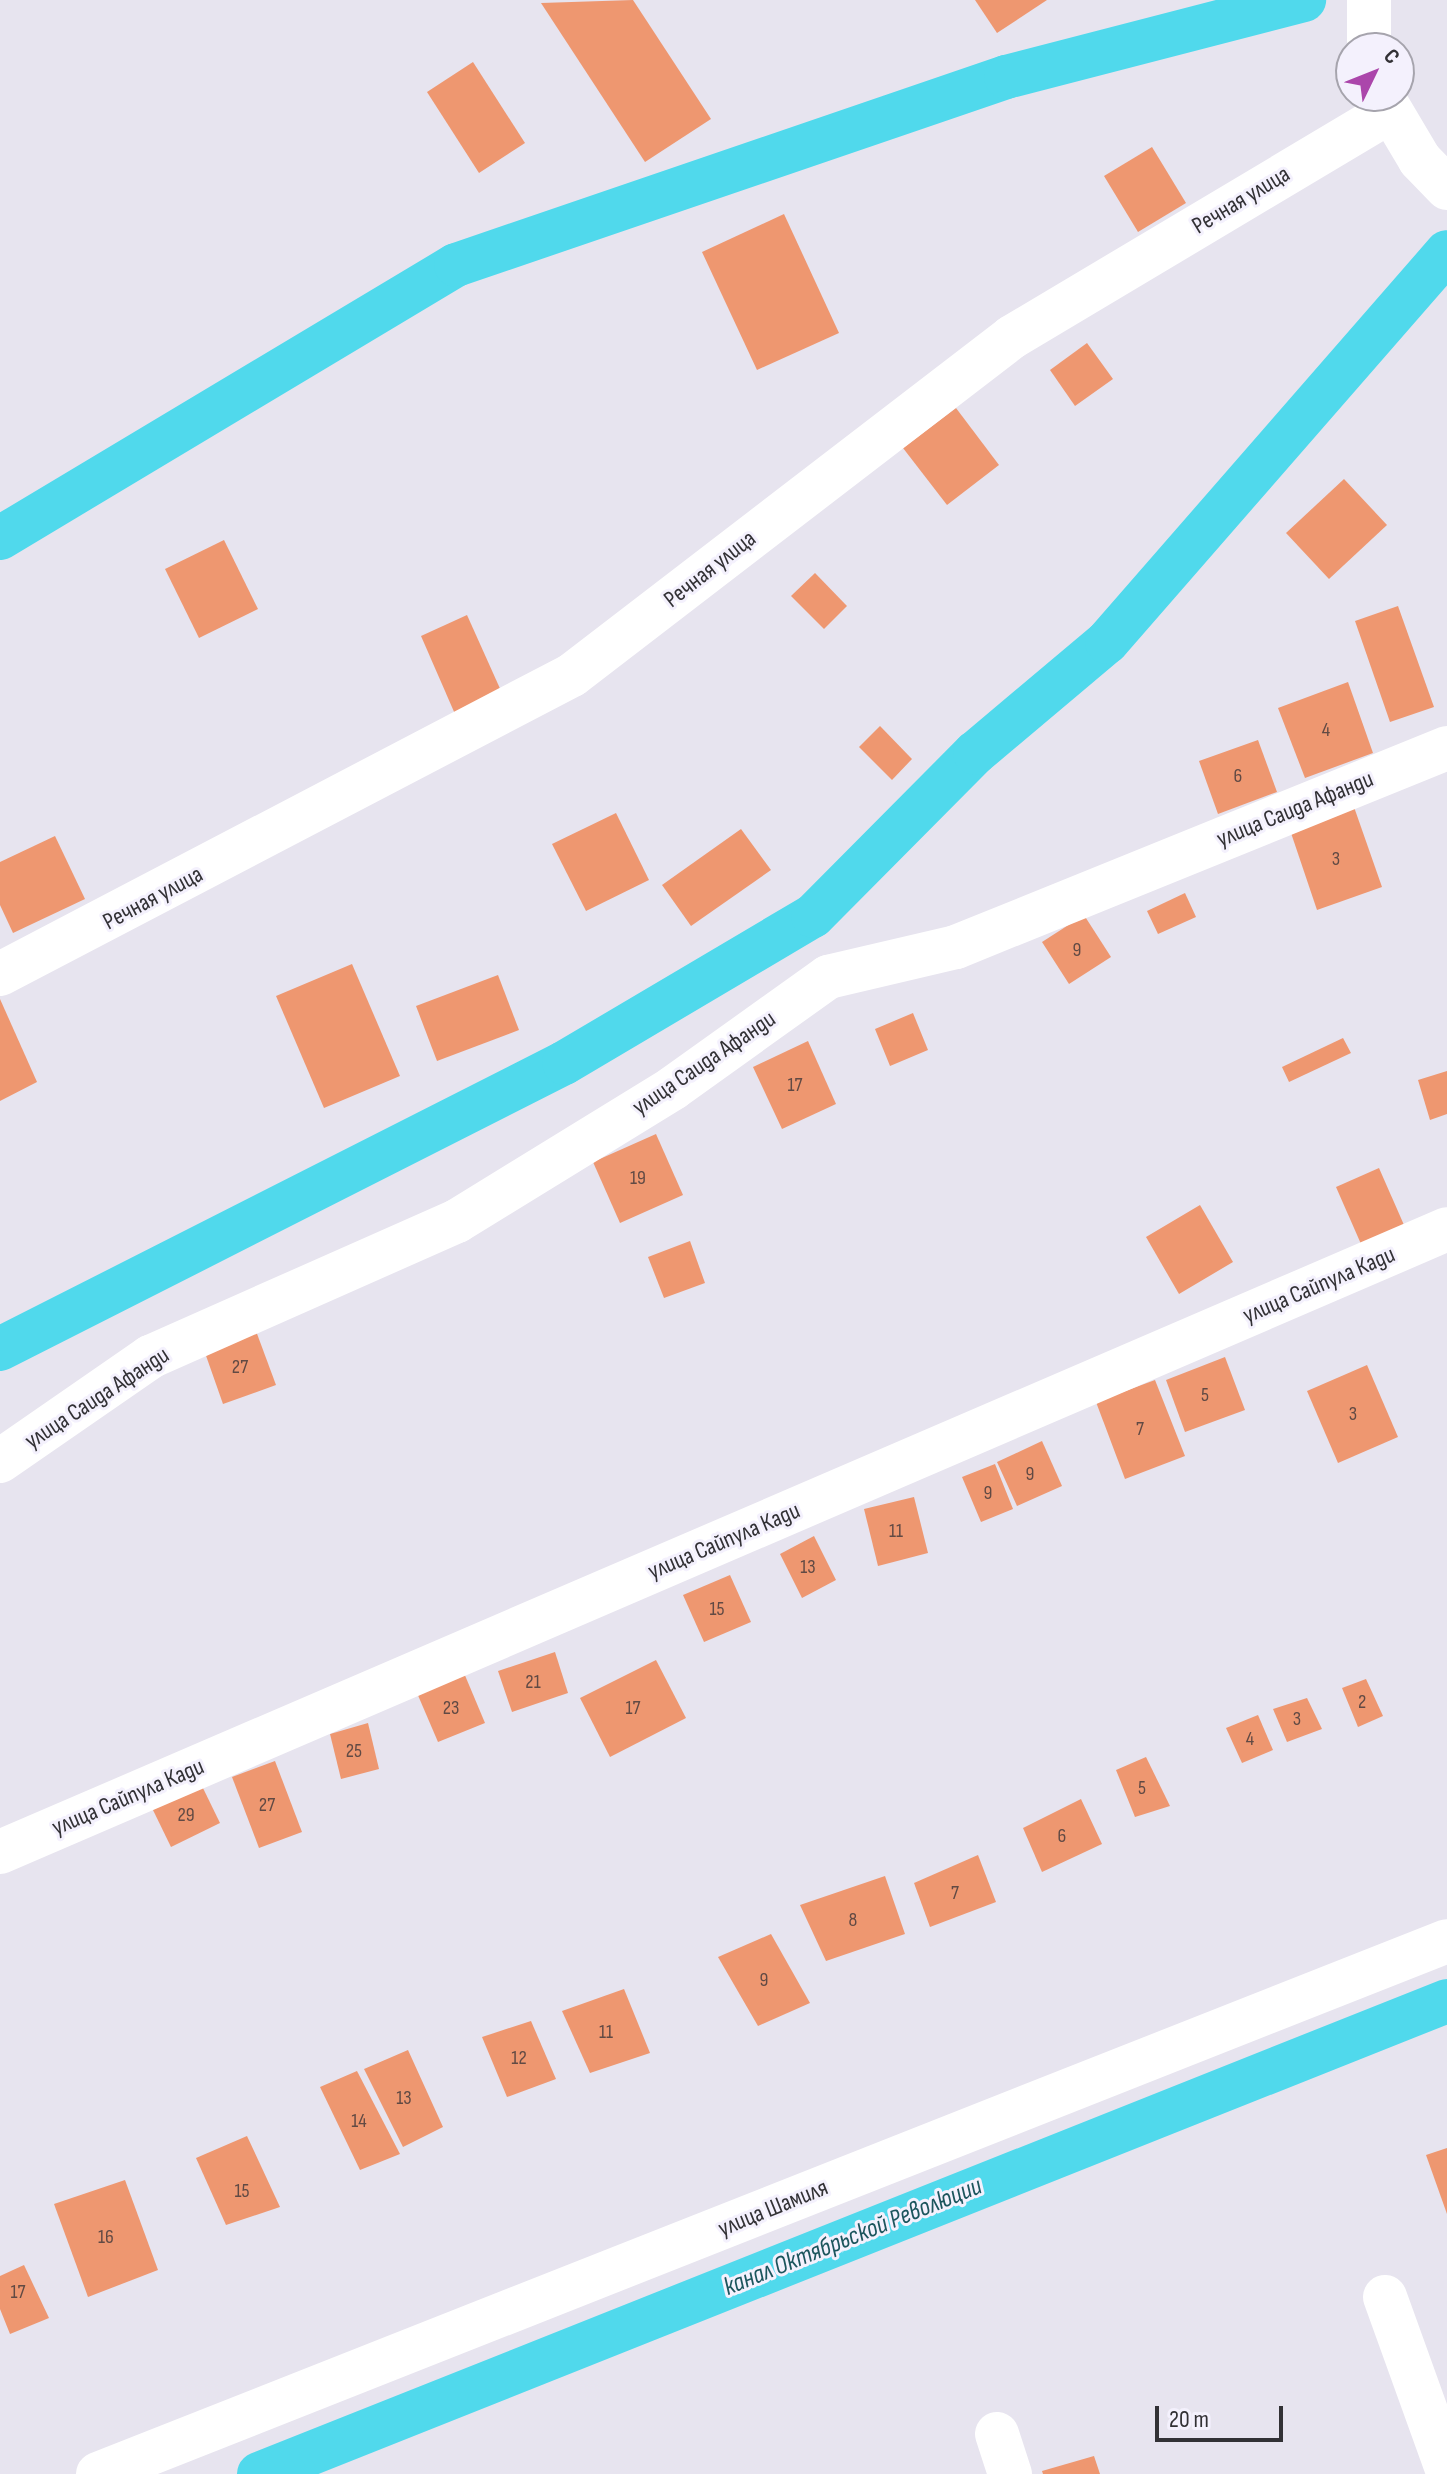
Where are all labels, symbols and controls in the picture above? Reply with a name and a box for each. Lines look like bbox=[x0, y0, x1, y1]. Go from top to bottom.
north arrow bbox=[1335, 32, 1415, 112]
text: С bbox=[1378, 43, 1405, 70]
street label: Речная улица bbox=[1187, 160, 1295, 240]
street label: Речная улица bbox=[658, 524, 762, 614]
house number: 4 bbox=[1322, 718, 1330, 742]
street label: улица Саида Афанди bbox=[1212, 764, 1378, 854]
house number: 6 bbox=[1234, 764, 1242, 788]
house number: 3 bbox=[1332, 847, 1340, 871]
street label: Речная улица bbox=[98, 860, 208, 936]
house number: 9 bbox=[1073, 938, 1081, 962]
street label: улица Саида Афанди bbox=[627, 1005, 781, 1121]
house number: 17 bbox=[788, 1073, 802, 1097]
house number: 19 bbox=[630, 1166, 646, 1190]
street label: улица Сайпула Кади bbox=[1239, 1240, 1399, 1330]
street label: улица Саида Афанди bbox=[19, 1341, 175, 1455]
house number: 27 bbox=[232, 1355, 248, 1379]
house number: 5 bbox=[1201, 1383, 1209, 1407]
house number: 3 bbox=[1349, 1402, 1357, 1426]
house number: 7 bbox=[1136, 1417, 1144, 1441]
house number: 9 bbox=[1026, 1462, 1034, 1486]
house number: 9 bbox=[984, 1481, 992, 1505]
street label: улица Сайпула Кади bbox=[644, 1496, 804, 1586]
house number: 11 bbox=[889, 1519, 903, 1543]
house number: 13 bbox=[800, 1555, 816, 1579]
house number: 15 bbox=[709, 1597, 725, 1621]
house number: 21 bbox=[525, 1670, 541, 1694]
house number: 2 bbox=[1358, 1690, 1366, 1714]
house number: 23 bbox=[443, 1696, 459, 1720]
house number: 17 bbox=[626, 1696, 640, 1720]
house number: 3 bbox=[1293, 1707, 1301, 1731]
house number: 4 bbox=[1246, 1727, 1254, 1751]
house number: 25 bbox=[346, 1739, 362, 1763]
street label: улица Сайпула Кади bbox=[48, 1752, 208, 1842]
house number: 5 bbox=[1138, 1776, 1146, 1800]
house number: 27 bbox=[259, 1793, 275, 1817]
house number: 29 bbox=[177, 1803, 195, 1827]
house number: 6 bbox=[1058, 1824, 1066, 1848]
house number: 7 bbox=[951, 1881, 959, 1905]
house number: 8 bbox=[849, 1908, 857, 1932]
house number: 9 bbox=[760, 1968, 768, 1992]
house number: 11 bbox=[599, 2020, 613, 2044]
house number: 12 bbox=[511, 2046, 527, 2070]
house number: 13 bbox=[396, 2086, 412, 2110]
house number: 14 bbox=[351, 2109, 367, 2133]
water label: канал Октябрьской Революции bbox=[719, 2171, 987, 2303]
street label: улица Шамиля bbox=[714, 2173, 832, 2243]
house number: 15 bbox=[234, 2179, 250, 2203]
house number: 16 bbox=[98, 2225, 114, 2249]
house number: 17 bbox=[11, 2280, 25, 2304]
scale bar bbox=[1159, 2390, 1287, 2440]
text: 20 m bbox=[1169, 2405, 1209, 2434]

